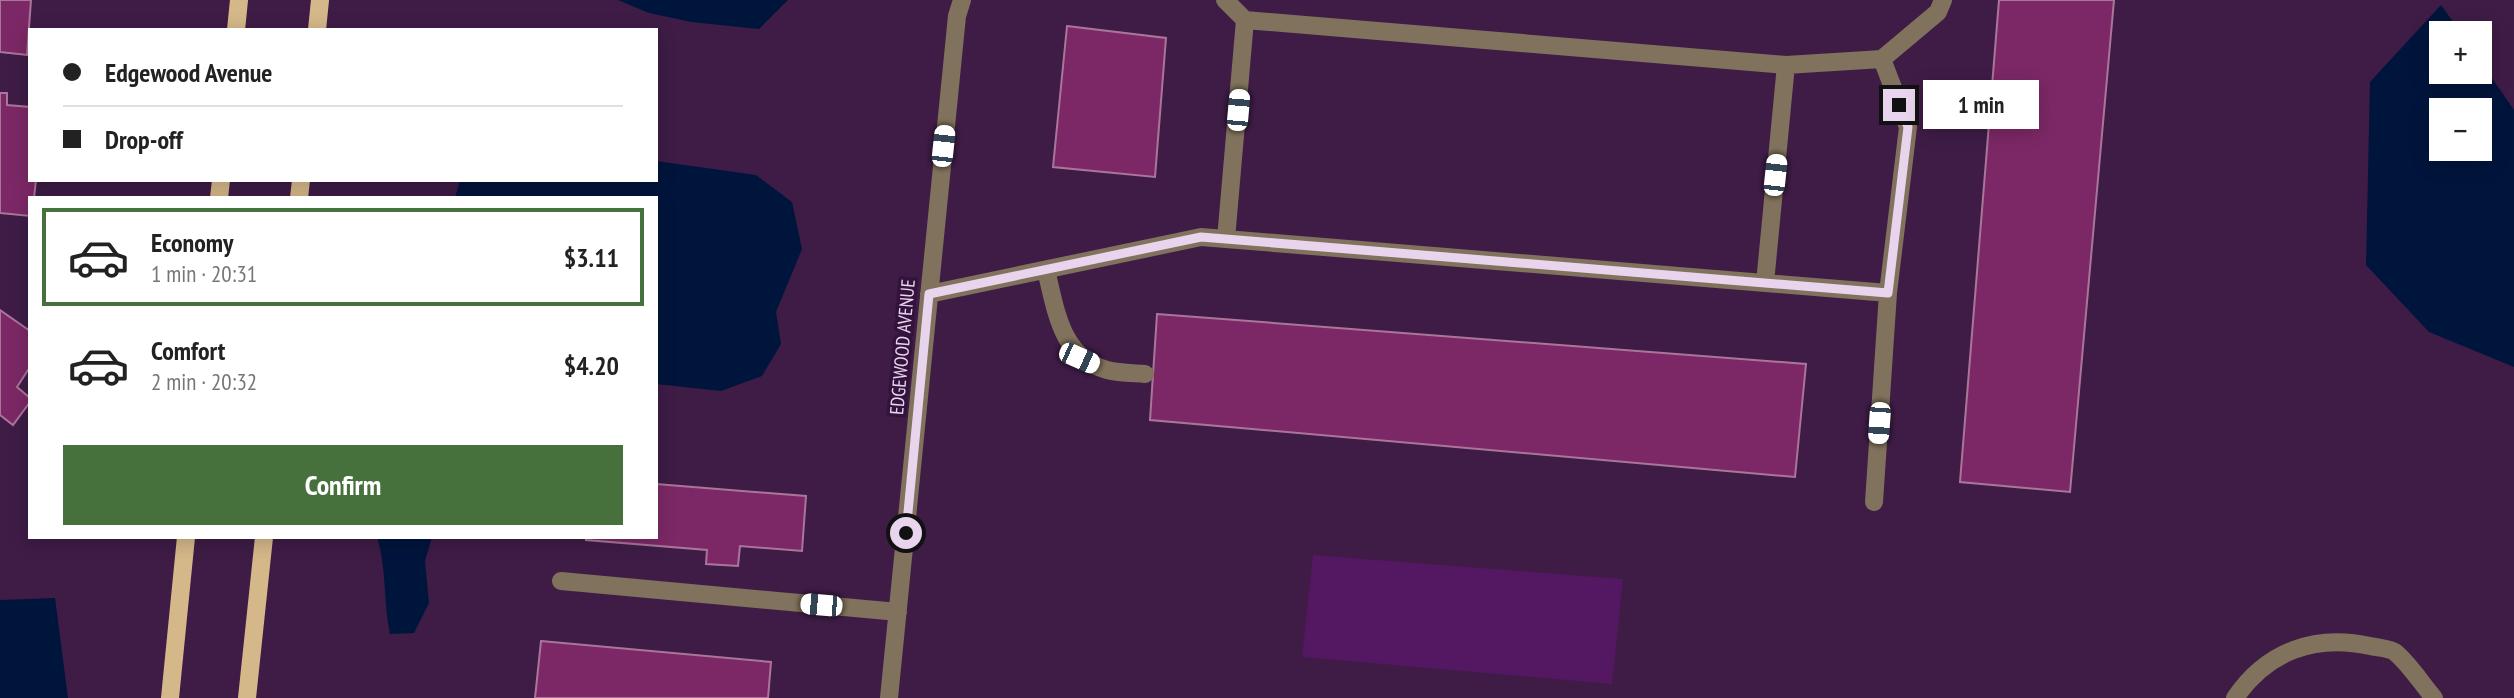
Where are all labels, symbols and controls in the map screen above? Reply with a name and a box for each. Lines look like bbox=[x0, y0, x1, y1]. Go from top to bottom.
map controls bbox=[2429, 21, 2492, 161]
button: + bbox=[2429, 21, 2492, 84]
text: Edgewood Avenue bbox=[105, 56, 272, 89]
callout: 1 min bbox=[1924, 80, 2039, 130]
car bbox=[1226, 88, 1251, 132]
route end bbox=[1883, 89, 1915, 121]
text: 1 min bbox=[1958, 90, 2004, 119]
button: − bbox=[2429, 98, 2492, 161]
text: Drop-off bbox=[105, 123, 183, 156]
car bbox=[931, 124, 956, 168]
car bbox=[1763, 153, 1788, 197]
icon: car bbox=[67, 226, 130, 289]
text: Economy bbox=[151, 226, 233, 259]
text: $3.11 bbox=[564, 241, 619, 274]
text: 1 min · 20:31 bbox=[151, 259, 257, 288]
street label: EDGEWOOD AVENUE bbox=[884, 278, 920, 416]
icon: car bbox=[67, 334, 130, 397]
text: Comfort bbox=[151, 334, 225, 367]
car bbox=[1056, 340, 1103, 376]
text: $4.20 bbox=[564, 349, 619, 382]
text: 2 min · 20:32 bbox=[151, 367, 257, 396]
car bbox=[1868, 401, 1891, 445]
button: Confirm bbox=[63, 445, 623, 525]
route start bbox=[890, 517, 922, 549]
car bbox=[800, 593, 843, 617]

